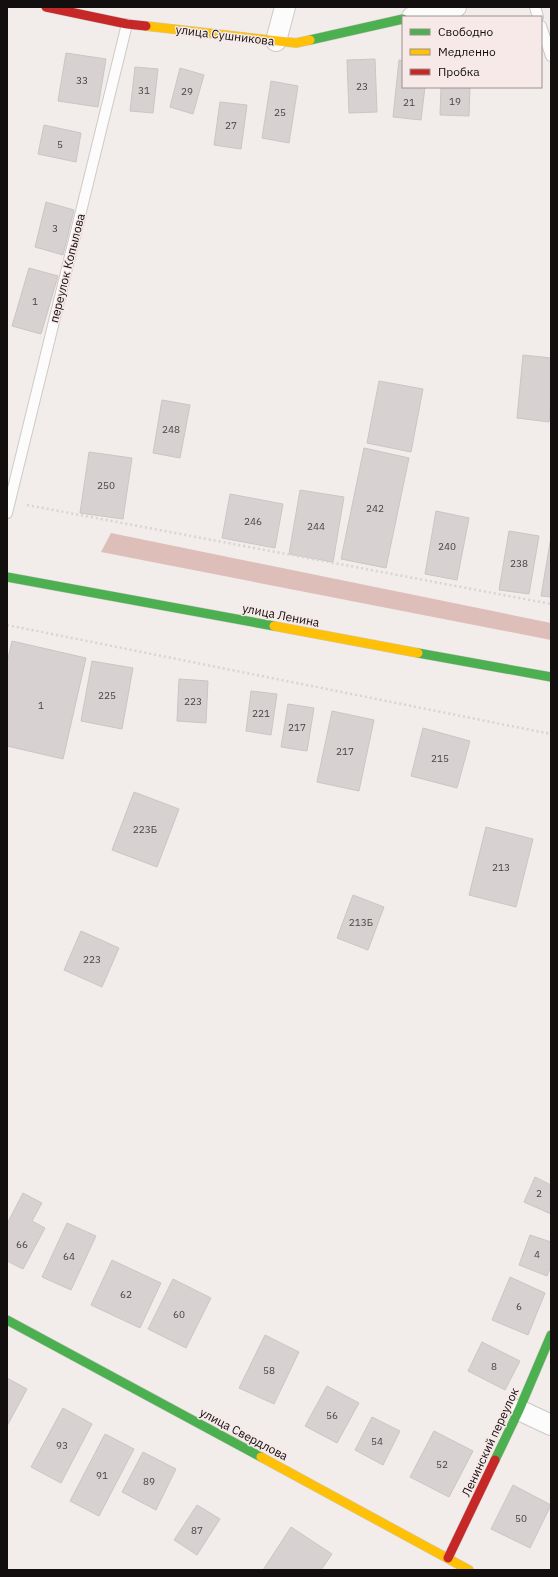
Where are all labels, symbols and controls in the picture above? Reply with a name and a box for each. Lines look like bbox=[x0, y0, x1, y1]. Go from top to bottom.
legend bbox=[402, 16, 542, 88]
street label: улица Сушникова bbox=[175, 22, 276, 49]
text: Свободно bbox=[438, 24, 494, 39]
text: Медленно bbox=[438, 44, 496, 59]
text: Пробка bbox=[438, 64, 480, 79]
house number: 33 bbox=[76, 74, 88, 87]
house number: 23 bbox=[356, 80, 368, 93]
house number: 31 bbox=[138, 84, 150, 97]
house number: 29 bbox=[181, 85, 193, 98]
house number: 19 bbox=[449, 95, 461, 108]
house number: 21 bbox=[403, 96, 415, 109]
house number: 25 bbox=[274, 106, 286, 119]
house number: 27 bbox=[225, 119, 237, 132]
house number: 5 bbox=[57, 138, 63, 151]
street label: переулок Копылова bbox=[46, 211, 88, 324]
house number: 3 bbox=[52, 222, 58, 235]
house number: 1 bbox=[32, 295, 38, 308]
house number: 248 bbox=[162, 423, 180, 436]
house number: 250 bbox=[97, 479, 115, 492]
house number: 242 bbox=[366, 502, 384, 515]
house number: 246 bbox=[244, 515, 262, 528]
house number: 244 bbox=[307, 520, 325, 533]
house number: 240 bbox=[438, 540, 456, 553]
house number: 238 bbox=[510, 557, 528, 570]
street label: улица Ленина bbox=[241, 600, 322, 630]
house number: 225 bbox=[98, 689, 116, 702]
house number: 223 bbox=[184, 695, 202, 708]
house number: 1 bbox=[38, 699, 44, 712]
house number: 221 bbox=[252, 707, 270, 720]
house number: 217 bbox=[288, 721, 306, 734]
house number: 217 bbox=[336, 745, 354, 758]
house number: 215 bbox=[431, 752, 449, 765]
house number: 223Б bbox=[133, 823, 157, 836]
house number: 213 bbox=[492, 861, 510, 874]
house number: 213Б bbox=[349, 916, 373, 929]
house number: 223 bbox=[83, 953, 101, 966]
house number: 2 bbox=[536, 1187, 542, 1200]
house number: 66 bbox=[16, 1238, 28, 1251]
house number: 4 bbox=[534, 1248, 540, 1261]
house number: 64 bbox=[63, 1250, 75, 1263]
house number: 62 bbox=[120, 1288, 132, 1301]
house number: 6 bbox=[516, 1300, 522, 1313]
house number: 60 bbox=[173, 1308, 185, 1321]
house number: 8 bbox=[491, 1360, 497, 1373]
house number: 58 bbox=[263, 1364, 275, 1377]
street label: Ленинский переулок bbox=[458, 1385, 522, 1499]
street label: улица Свердлова bbox=[197, 1404, 291, 1464]
house number: 56 bbox=[326, 1409, 338, 1422]
house number: 54 bbox=[371, 1435, 383, 1448]
house number: 93 bbox=[56, 1439, 68, 1452]
house number: 52 bbox=[436, 1458, 448, 1471]
house number: 91 bbox=[96, 1469, 108, 1482]
house number: 89 bbox=[143, 1475, 155, 1488]
house number: 50 bbox=[515, 1512, 527, 1525]
house number: 87 bbox=[191, 1524, 203, 1537]

